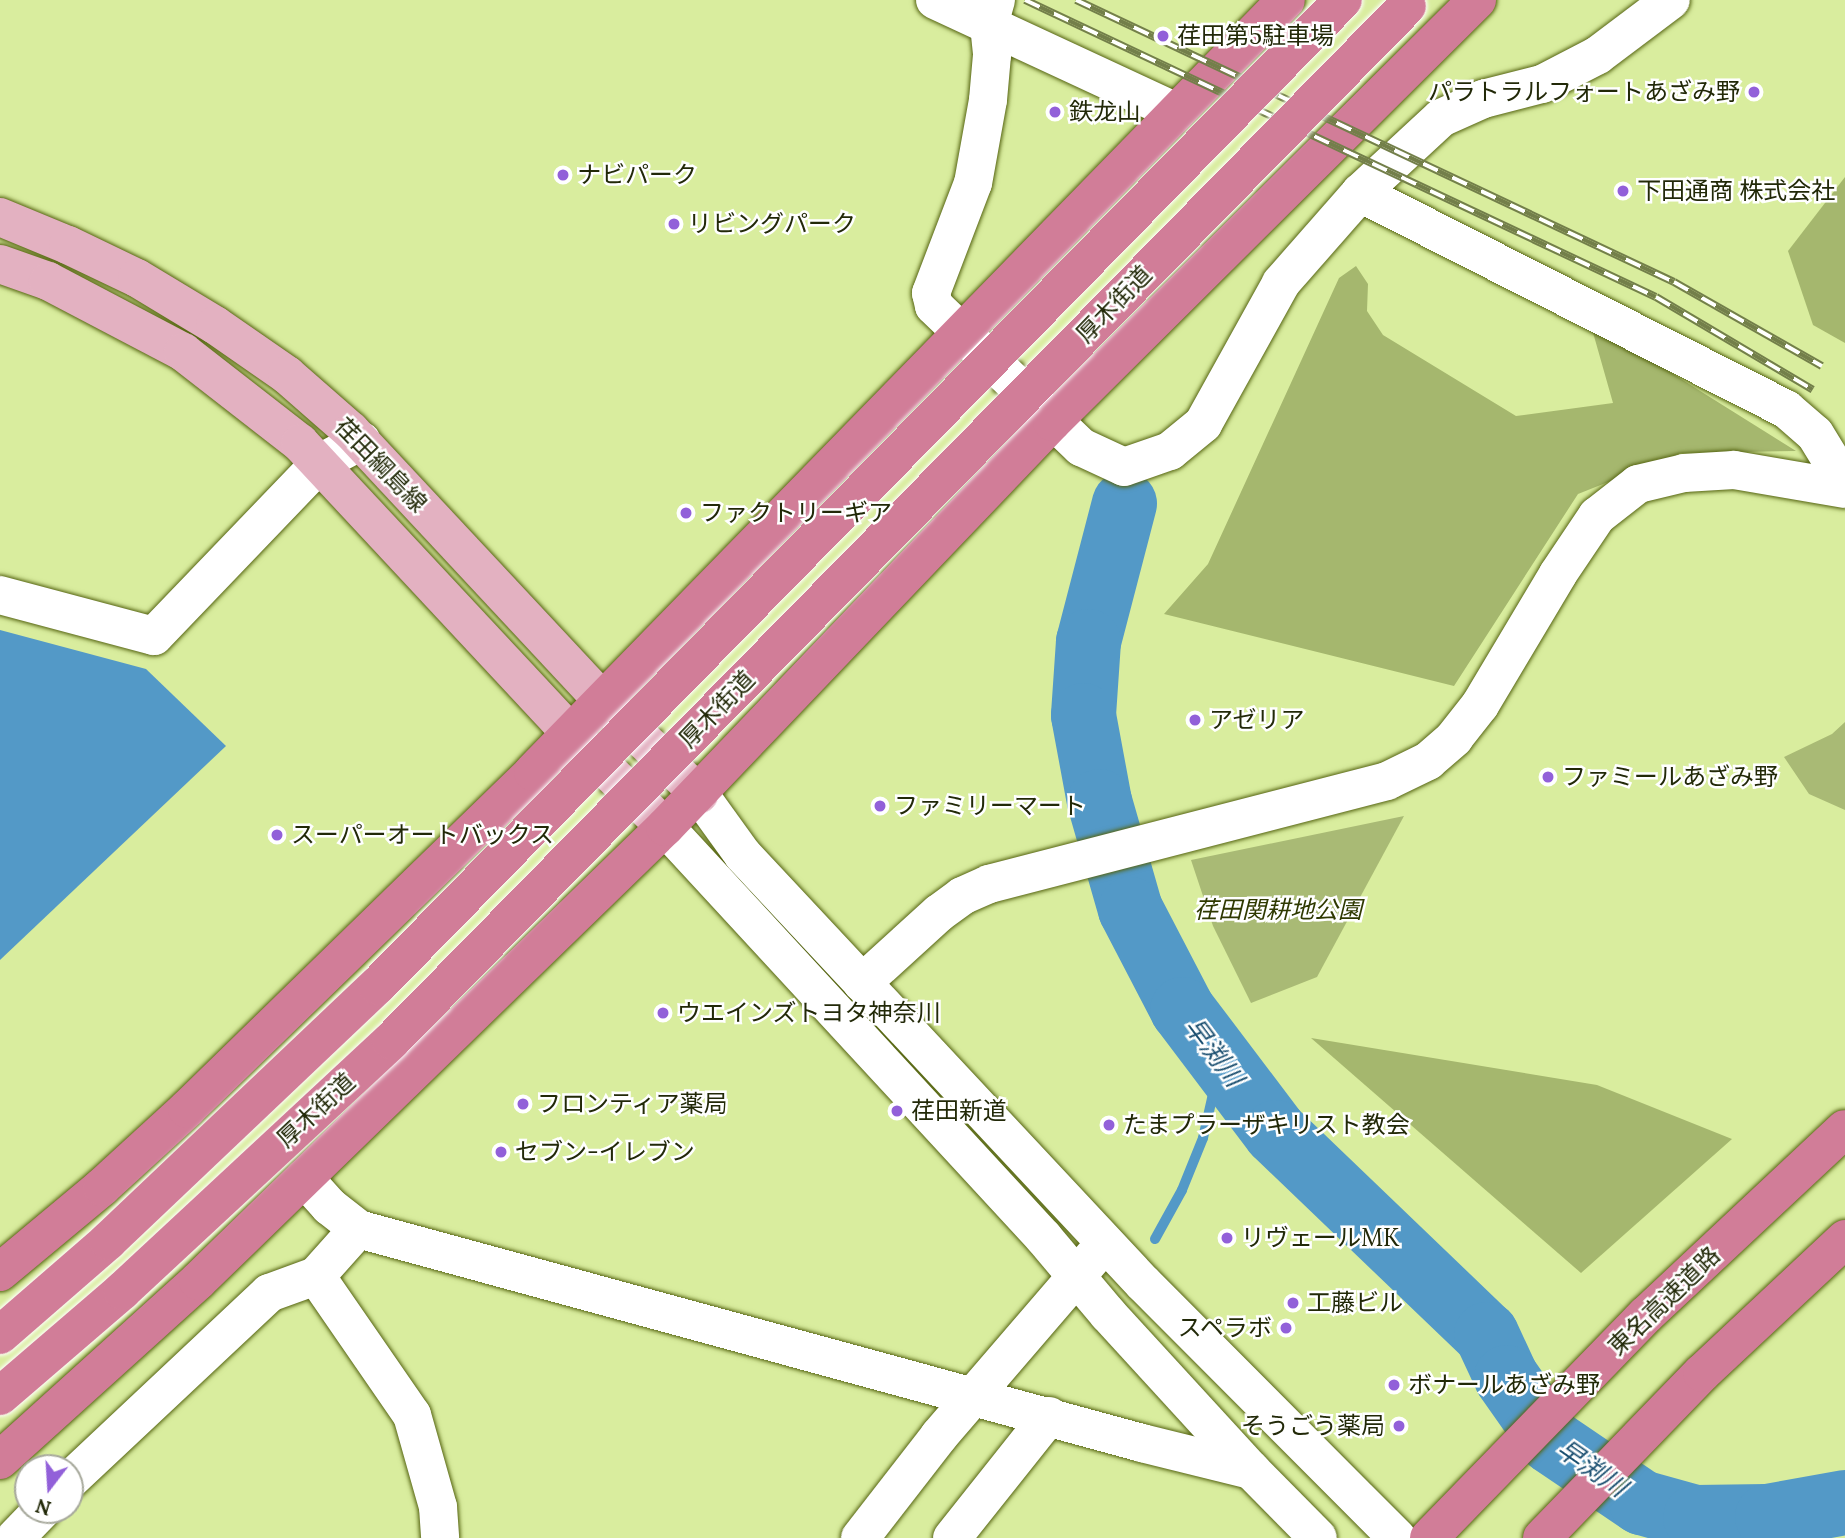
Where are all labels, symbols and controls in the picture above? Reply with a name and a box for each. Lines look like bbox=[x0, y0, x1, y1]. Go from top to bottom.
place label: 荏田第5駐車場 bbox=[1177, 22, 1334, 50]
marker: 荏田第5駐車場 bbox=[1155, 28, 1171, 44]
place label: パラトラルフォートあざみ野 bbox=[1428, 78, 1740, 106]
marker: パラトラルフォートあざみ野 bbox=[1746, 84, 1762, 100]
place label: 鉄龙山 bbox=[1069, 98, 1141, 126]
marker: 鉄龙山 bbox=[1047, 104, 1063, 120]
place label: ナビパーク bbox=[577, 161, 697, 189]
marker: ナビパーク bbox=[555, 167, 571, 183]
place label: 下田通商 株式会社 bbox=[1637, 177, 1835, 205]
marker: 下田通商 株式会社 bbox=[1615, 183, 1631, 199]
place label: リビングパーク bbox=[688, 210, 856, 238]
marker: リビングパーク bbox=[666, 216, 682, 232]
street label: 厚木街道 bbox=[1070, 259, 1158, 349]
street label: 荏田綱島線 bbox=[329, 412, 433, 518]
place label: ファクトリーギア bbox=[700, 499, 892, 527]
marker: ファクトリーギア bbox=[678, 505, 694, 521]
street label: 厚木街道 bbox=[673, 664, 761, 754]
place label: アゼリア bbox=[1209, 706, 1305, 734]
marker: アゼリア bbox=[1187, 712, 1203, 728]
place label: ファミールあざみ野 bbox=[1562, 763, 1778, 791]
marker: ファミールあざみ野 bbox=[1540, 769, 1556, 785]
place label: ファミリーマート bbox=[894, 792, 1086, 820]
marker: ファミリーマート bbox=[872, 798, 888, 814]
place label: スーパーオートバックス bbox=[291, 821, 555, 849]
marker: スーパーオートバックス bbox=[269, 827, 285, 843]
park label: 荏田関耕地公園 bbox=[1194, 896, 1362, 924]
place label: ウエインズトヨタ神奈川 bbox=[677, 999, 941, 1027]
marker: ウエインズトヨタ神奈川 bbox=[655, 1005, 671, 1021]
water label: 早渕川 bbox=[1178, 1011, 1250, 1093]
street label: 厚木街道 bbox=[271, 1067, 361, 1153]
place label: フロンティア薬局 bbox=[537, 1090, 729, 1118]
marker: フロンティア薬局 bbox=[515, 1096, 531, 1112]
place label: 荏田新道 bbox=[911, 1097, 1007, 1125]
marker: 荏田新道 bbox=[889, 1103, 905, 1119]
place label: たまプラーザキリスト教会 bbox=[1123, 1111, 1411, 1139]
marker: たまプラーザキリスト教会 bbox=[1101, 1117, 1117, 1133]
place label: セブン-イレブン bbox=[515, 1138, 695, 1166]
marker: セブン-イレブン bbox=[493, 1144, 509, 1160]
place label: リヴェールMK bbox=[1241, 1224, 1399, 1252]
marker: リヴェールMK bbox=[1219, 1230, 1235, 1246]
street label: 東名高速道路 bbox=[1602, 1241, 1726, 1361]
place label: 工藤ビル bbox=[1307, 1289, 1403, 1317]
marker: 工藤ビル bbox=[1285, 1295, 1301, 1311]
place label: スペラボ bbox=[1176, 1314, 1272, 1342]
marker: スペラボ bbox=[1278, 1320, 1294, 1336]
place label: ボナールあざみ野 bbox=[1408, 1371, 1600, 1399]
marker: ボナールあざみ野 bbox=[1386, 1377, 1402, 1393]
place label: そうごう薬局 bbox=[1241, 1412, 1385, 1440]
marker: そうごう薬局 bbox=[1391, 1418, 1407, 1434]
water label: 早渕川 bbox=[1551, 1433, 1633, 1503]
north arrow bbox=[14, 1454, 84, 1524]
text: N bbox=[33, 1494, 54, 1521]

